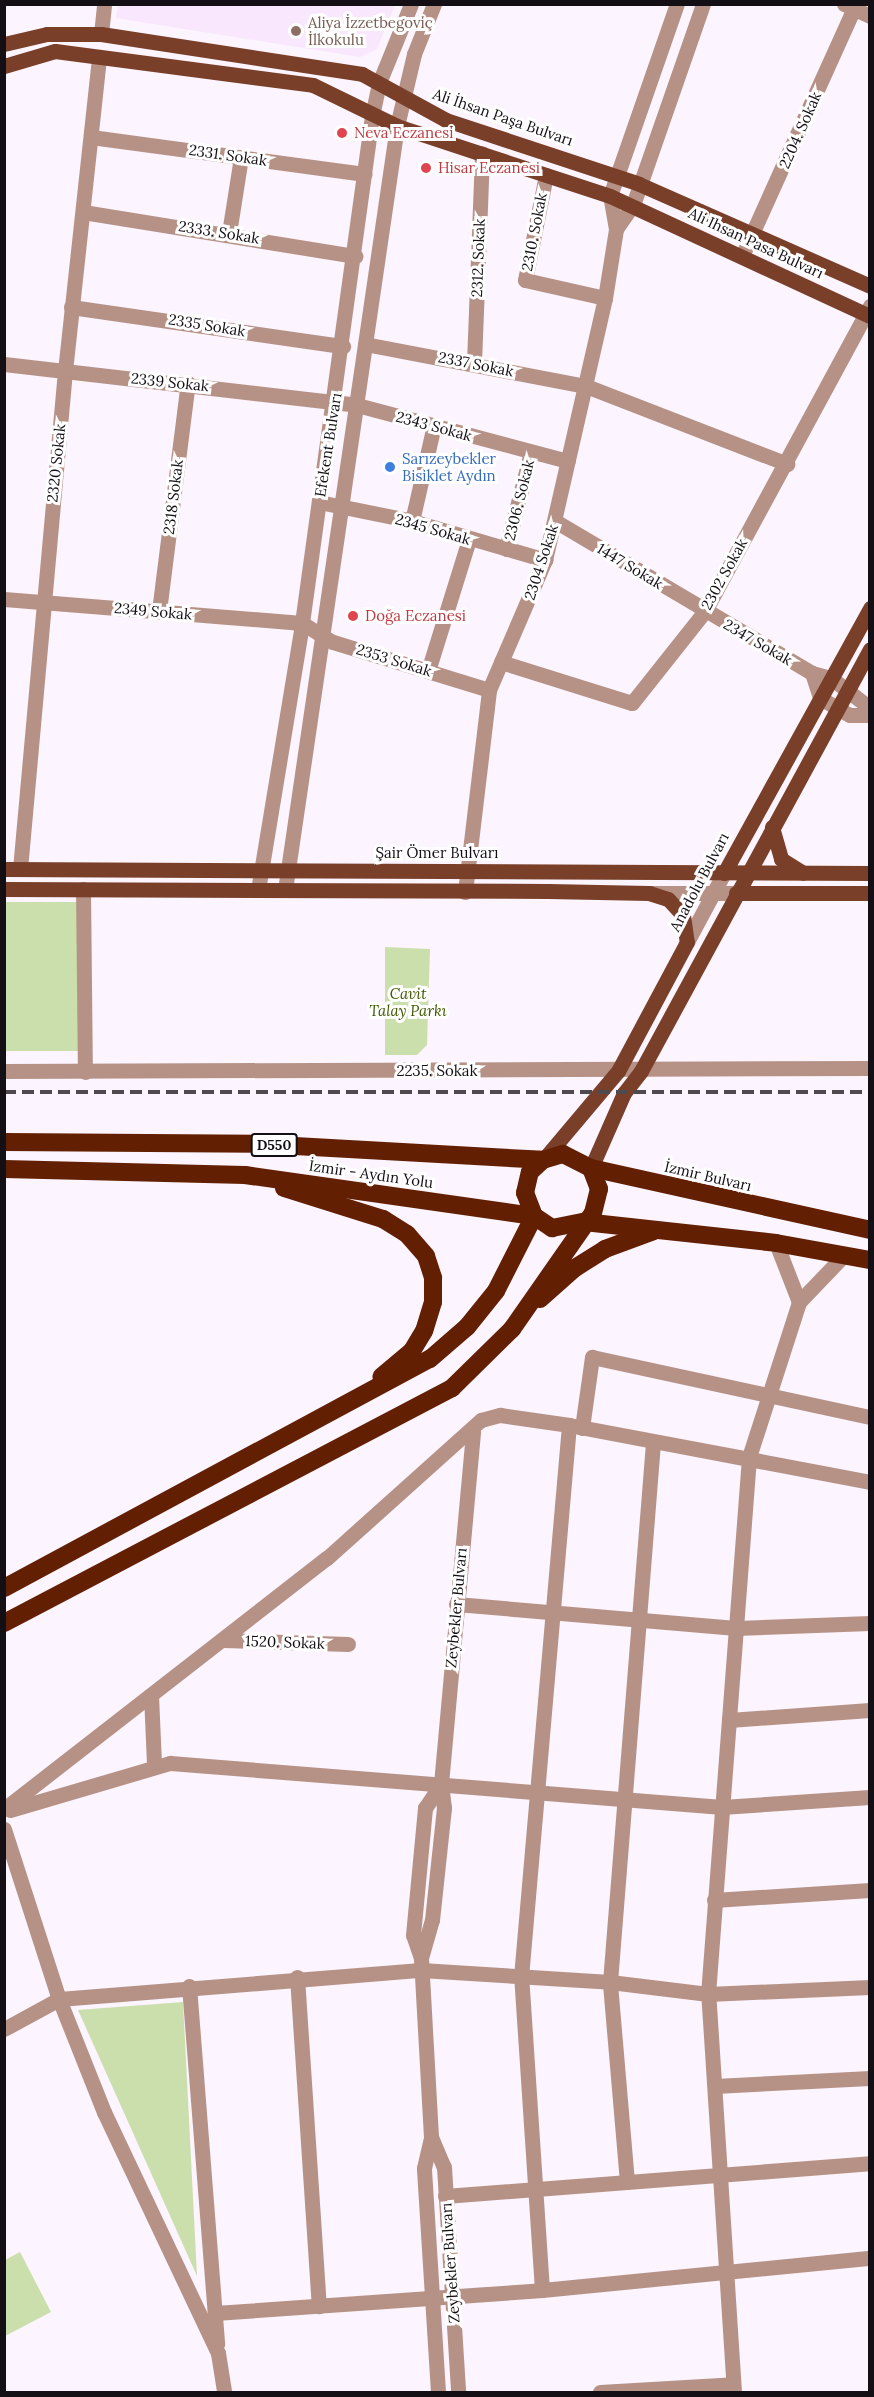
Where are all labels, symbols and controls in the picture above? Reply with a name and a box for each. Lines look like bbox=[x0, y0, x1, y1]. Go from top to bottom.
place label: Aliya İzzetbegoviç İlkokulu bbox=[308, 13, 433, 48]
marker: Aliya İzzetbegoviç İlkokulu bbox=[289, 24, 303, 38]
street label: Ali İhsan Paşa Bulvarı bbox=[431, 85, 575, 149]
street label: 2204. Sokak bbox=[775, 89, 825, 171]
place label: Neva Eczanesi bbox=[354, 124, 453, 142]
marker: Neva Eczanesi bbox=[335, 126, 349, 140]
street label: 2331. Sokak bbox=[188, 141, 268, 169]
place label: Hisar Eczanesi bbox=[438, 159, 540, 177]
marker: Hisar Eczanesi bbox=[419, 161, 433, 175]
street label: 2310. Sokak bbox=[518, 191, 550, 273]
street label: Ali Ihsan Pasa Bulvarı bbox=[686, 204, 826, 282]
street label: 2333. Sokak bbox=[177, 217, 261, 247]
street label: 2312. Sokak bbox=[468, 218, 488, 298]
street label: 2335 Sokak bbox=[167, 310, 247, 340]
street label: 2337 Sokak bbox=[437, 348, 515, 380]
street label: 2339 Sokak bbox=[130, 369, 210, 395]
street label: Efekent Bulvarı bbox=[311, 392, 345, 498]
street label: 2343 Sokak bbox=[394, 407, 474, 445]
street label: 2320 Sokak bbox=[43, 423, 69, 503]
place label: Sarızeybekler Bisiklet Aydın bbox=[402, 449, 496, 484]
street label: 2306. Sokak bbox=[500, 458, 538, 542]
street label: 2318 Sokak bbox=[159, 459, 187, 535]
marker: Sarızeybekler Bisiklet Aydın bbox=[383, 460, 397, 474]
street label: 2345 Sokak bbox=[393, 510, 473, 548]
street label: 2304 Sokak bbox=[520, 522, 562, 602]
street label: 2302 Sokak bbox=[697, 535, 751, 613]
street label: 1447 Sokak bbox=[594, 539, 666, 593]
street label: 2349 Sokak bbox=[113, 599, 193, 623]
place label: Doğa Eczanesi bbox=[365, 607, 466, 625]
marker: Doğa Eczanesi bbox=[346, 609, 360, 623]
street label: 2347 Sokak bbox=[720, 615, 796, 669]
street label: 2353 Sokak bbox=[354, 640, 434, 680]
street label: Anadolu Bulvarı bbox=[665, 830, 733, 934]
street label: Şair Ömer Bulvarı bbox=[376, 844, 498, 862]
park label: Cavit Talay Parkı bbox=[369, 984, 447, 1019]
street label: 2235. Sokak bbox=[396, 1062, 478, 1080]
road number: D550 bbox=[250, 1134, 298, 1156]
street label: İzmir - Aydın Yolu bbox=[308, 1156, 434, 1192]
street label: İzmir Bulvarı bbox=[663, 1157, 753, 1195]
street label: Zeybekler Bulvarı bbox=[442, 1547, 470, 1669]
street label: 1520. Sokak bbox=[245, 1632, 325, 1652]
street label: Zeybekler Bulvarı bbox=[437, 2202, 463, 2324]

